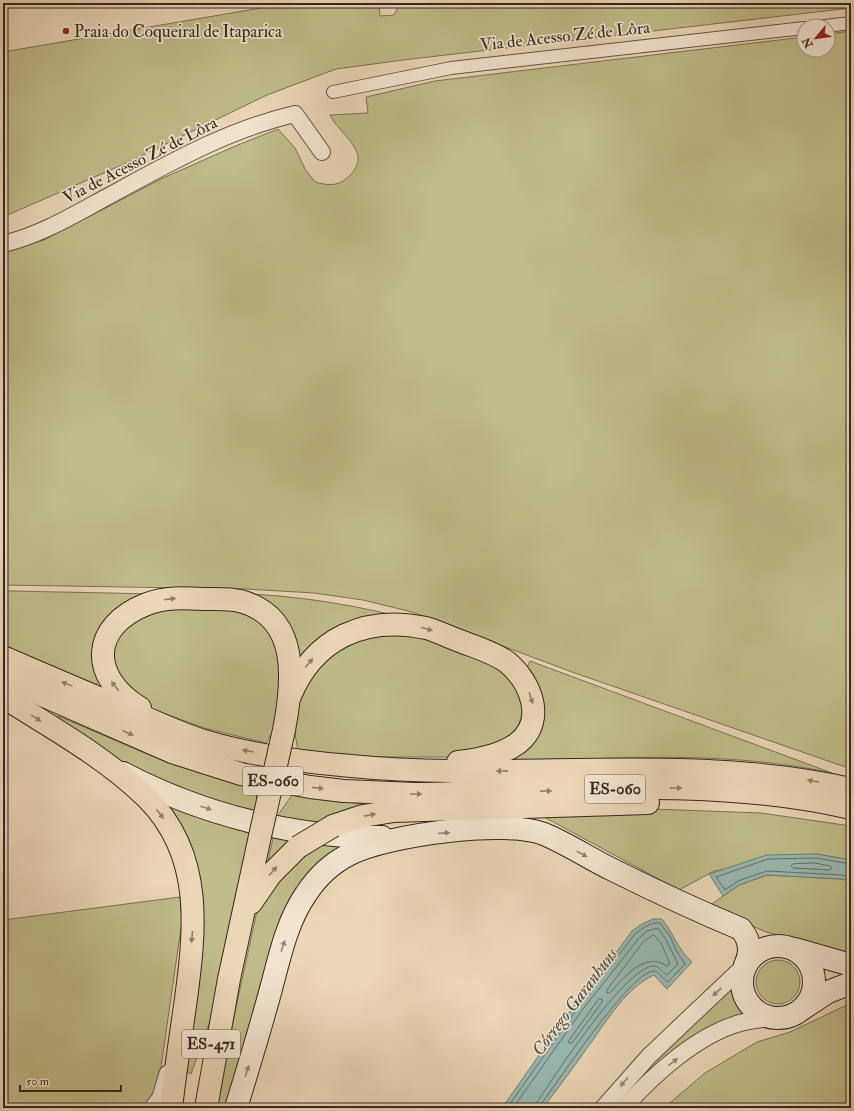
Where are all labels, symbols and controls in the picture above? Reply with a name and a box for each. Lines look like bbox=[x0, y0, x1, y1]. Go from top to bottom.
street label: Via de Acesso Zé de Lôra bbox=[479, 17, 652, 55]
north arrow bbox=[796, 18, 836, 58]
place label: Praia do Coqueiral de Itaparica bbox=[74, 21, 283, 43]
marker: Praia do Coqueiral de Itaparica bbox=[61, 26, 71, 36]
text: N bbox=[799, 34, 816, 51]
street label: Via de Acesso Zé de Lôra bbox=[59, 111, 222, 208]
one-way arrow bbox=[164, 596, 176, 602]
one-way arrow bbox=[422, 626, 434, 632]
one-way arrow bbox=[305, 657, 314, 668]
one-way arrow bbox=[111, 680, 119, 691]
one-way arrow bbox=[61, 681, 73, 687]
one-way arrow bbox=[528, 692, 534, 704]
one-way arrow bbox=[30, 715, 42, 722]
one-way arrow bbox=[123, 730, 134, 736]
one-way arrow bbox=[242, 748, 254, 754]
road number: ES-060 bbox=[243, 767, 303, 795]
one-way arrow bbox=[495, 768, 508, 774]
road number: ES-060 bbox=[585, 775, 645, 803]
one-way arrow bbox=[807, 778, 819, 784]
one-way arrow bbox=[312, 785, 324, 791]
one-way arrow bbox=[670, 785, 683, 791]
one-way arrow bbox=[540, 788, 553, 794]
one-way arrow bbox=[410, 790, 422, 797]
one-way arrow bbox=[200, 805, 212, 811]
one-way arrow bbox=[156, 809, 165, 820]
one-way arrow bbox=[364, 811, 376, 817]
one-way arrow bbox=[438, 829, 450, 836]
one-way arrow bbox=[576, 851, 587, 857]
one-way arrow bbox=[269, 865, 278, 876]
one-way arrow bbox=[189, 931, 195, 943]
one-way arrow bbox=[280, 939, 286, 951]
water label: Córrego Garanhuns bbox=[527, 943, 624, 1061]
one-way arrow bbox=[712, 987, 722, 996]
road number: ES-471 bbox=[182, 1030, 240, 1058]
one-way arrow bbox=[667, 1058, 678, 1066]
one-way arrow bbox=[244, 1064, 250, 1076]
scale bar bbox=[20, 1067, 121, 1093]
text: 50 m bbox=[26, 1074, 50, 1089]
one-way arrow bbox=[620, 1078, 629, 1087]

